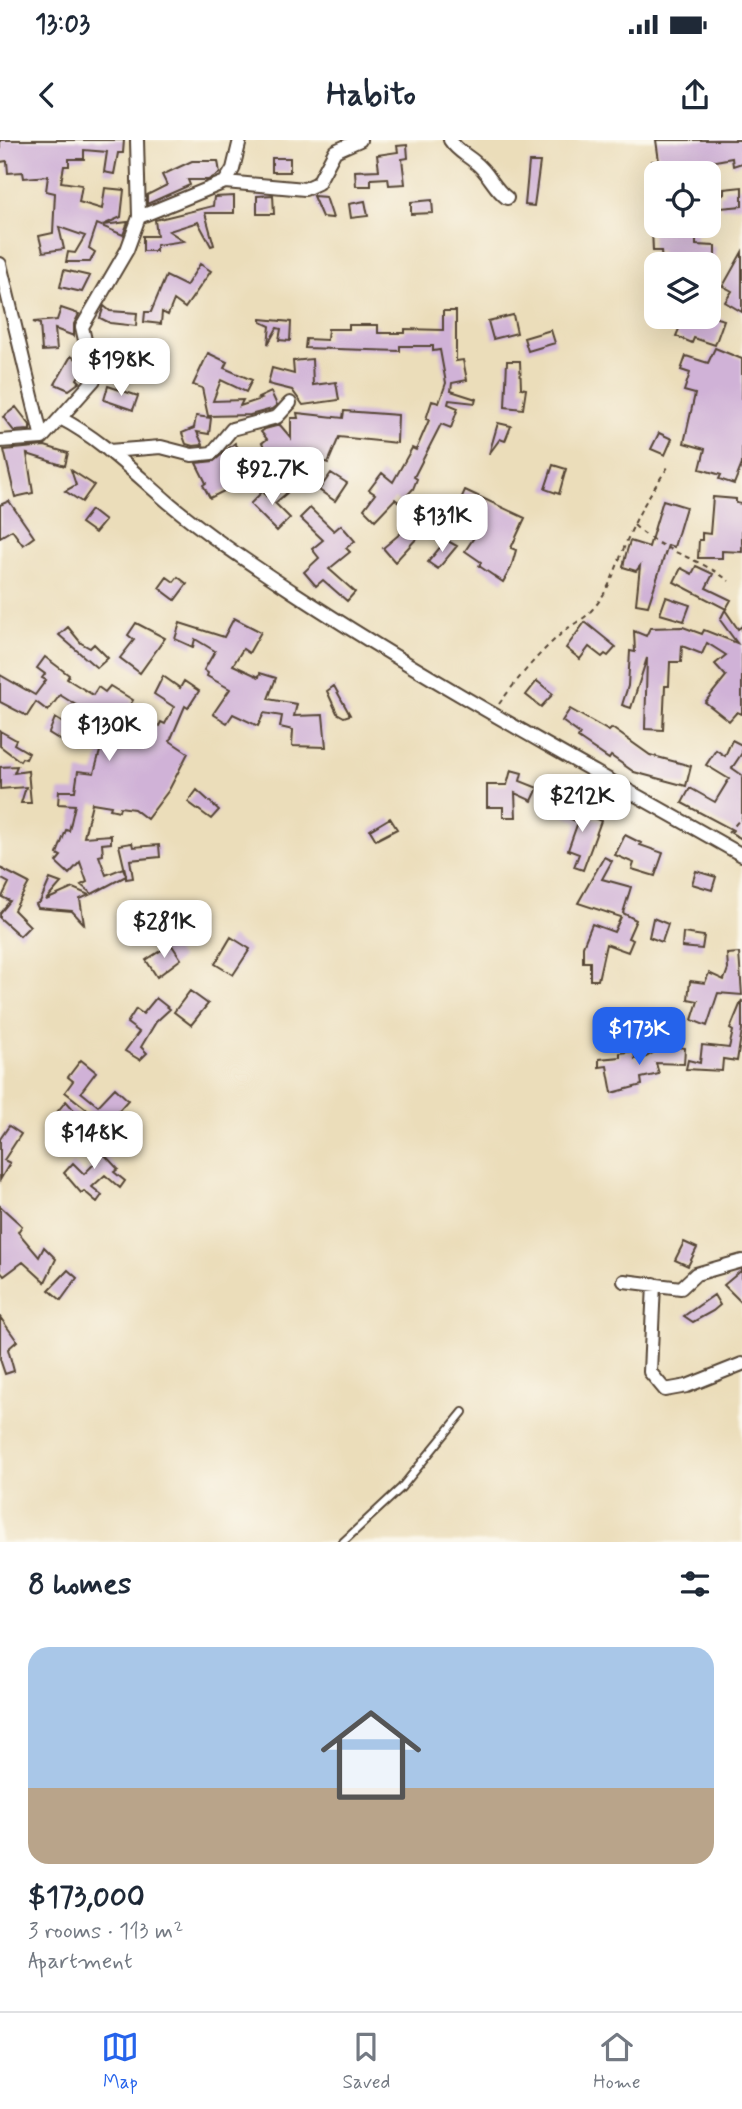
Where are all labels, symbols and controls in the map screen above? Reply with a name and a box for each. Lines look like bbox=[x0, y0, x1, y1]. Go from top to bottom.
text: 13:03 bbox=[35, 8, 90, 42]
text: Habito bbox=[326, 74, 416, 116]
icon: back bbox=[28, 76, 66, 114]
icon: share bbox=[676, 76, 714, 114]
map controls bbox=[644, 161, 721, 329]
button: locate bbox=[644, 161, 721, 238]
button: layers bbox=[644, 252, 721, 329]
pin: $198K bbox=[72, 338, 170, 398]
text: $198K bbox=[88, 346, 154, 376]
pin: $92.7K bbox=[215, 448, 329, 507]
text: $92.7K bbox=[236, 455, 308, 485]
pin: $131K bbox=[393, 494, 491, 554]
text: $131K bbox=[413, 502, 471, 532]
pin: $130K bbox=[60, 704, 158, 763]
text: $130K bbox=[77, 711, 141, 741]
pin: $212K bbox=[533, 774, 631, 834]
text: $212K bbox=[550, 782, 614, 812]
pin: $281K bbox=[115, 900, 213, 960]
text: $281K bbox=[133, 908, 195, 938]
pin: $173K bbox=[590, 1007, 688, 1067]
text: $173K bbox=[609, 1015, 670, 1045]
pin: $148K bbox=[45, 1112, 143, 1171]
text: $148K bbox=[61, 1119, 127, 1149]
text: 8 homes bbox=[28, 1565, 131, 1604]
icon: filters bbox=[676, 1565, 714, 1603]
icon: home bbox=[308, 1692, 434, 1818]
text: $173,000 bbox=[28, 1878, 145, 1917]
text: 3 rooms · 113 m² bbox=[28, 1917, 183, 1947]
text: Apartment bbox=[28, 1947, 133, 1977]
tab: Map bbox=[101, 2028, 139, 2095]
tab: Saved bbox=[342, 2028, 390, 2095]
tab: Home bbox=[593, 2028, 641, 2095]

